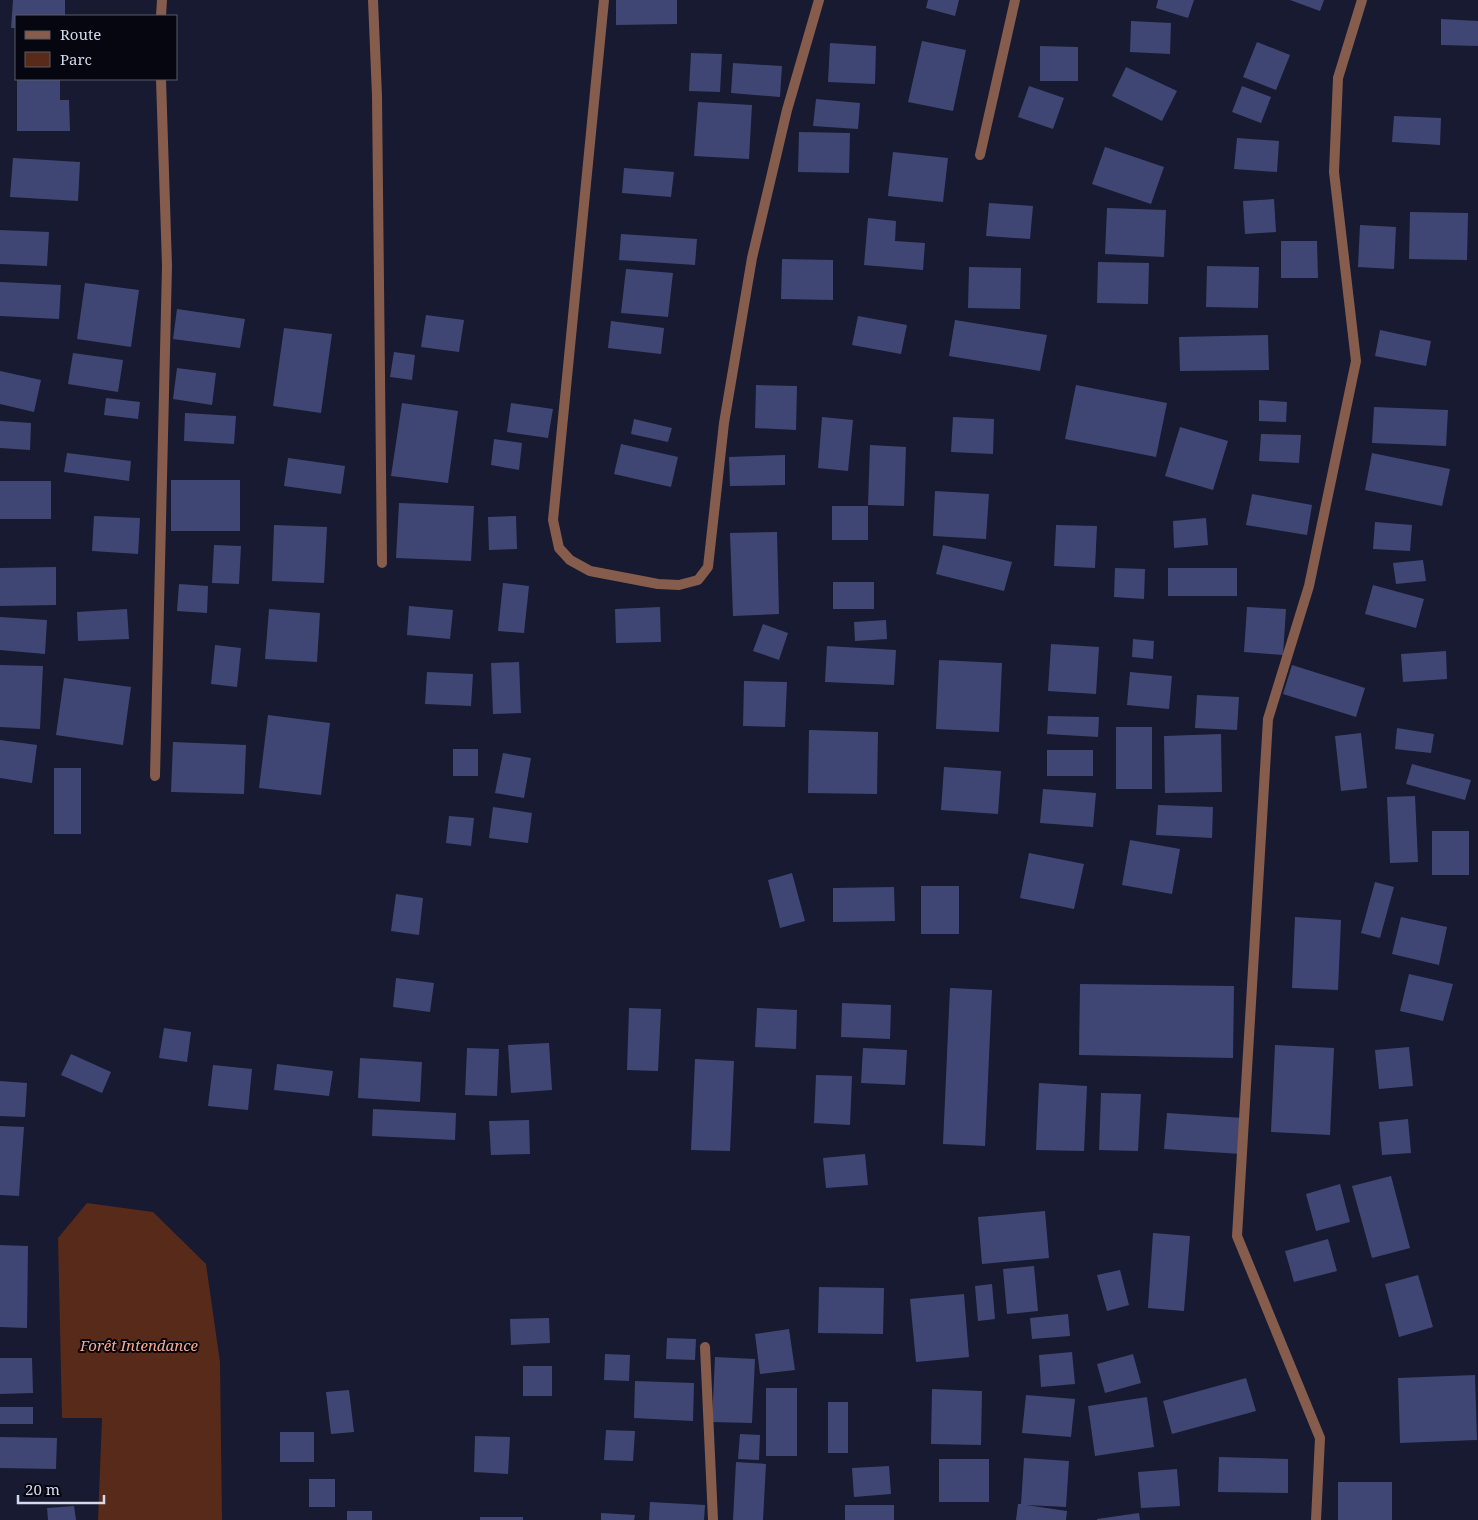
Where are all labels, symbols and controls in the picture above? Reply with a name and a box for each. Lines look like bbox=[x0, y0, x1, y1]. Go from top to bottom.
legend bbox=[15, 15, 178, 80]
text: Route bbox=[60, 24, 101, 44]
text: Parc bbox=[60, 49, 92, 69]
park label: Forêt Intendance bbox=[79, 1335, 199, 1355]
scale bar bbox=[18, 1472, 104, 1504]
text: 20 m bbox=[25, 1479, 60, 1499]

